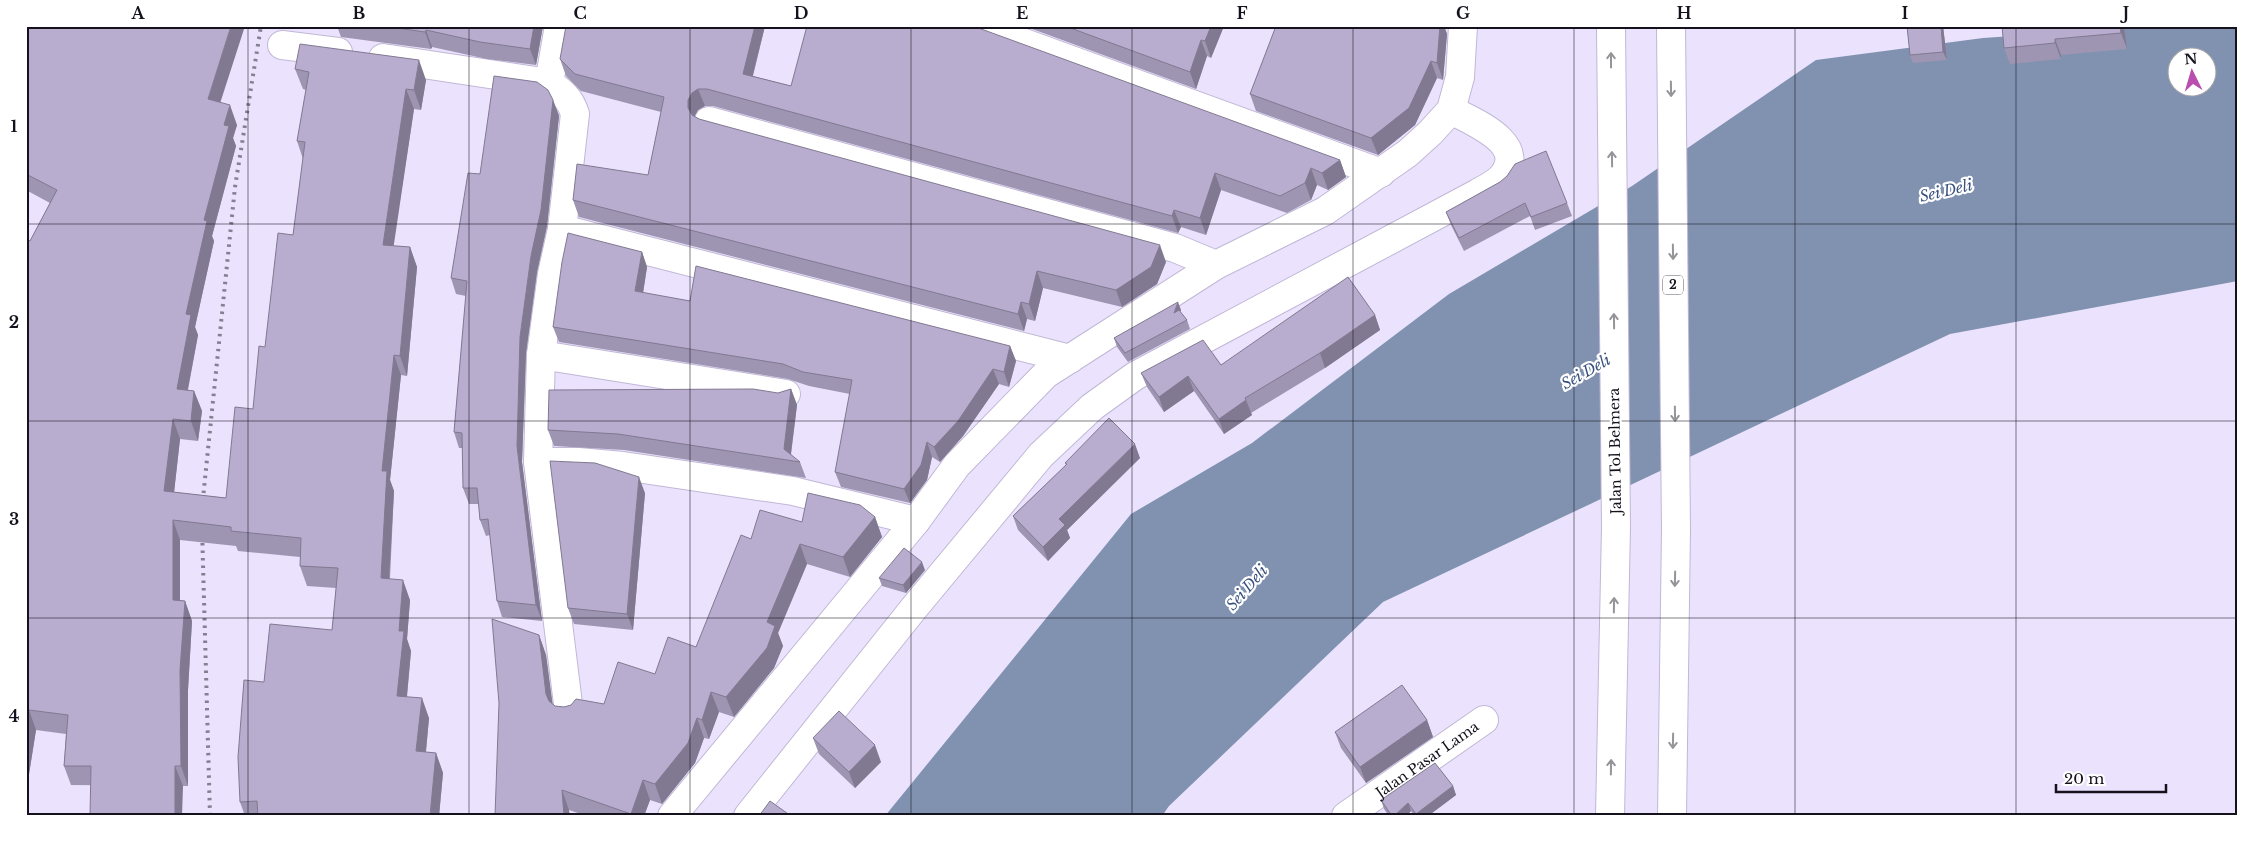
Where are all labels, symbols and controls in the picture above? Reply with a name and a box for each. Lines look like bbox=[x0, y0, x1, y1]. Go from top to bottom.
text: A bbox=[131, 3, 146, 23]
text: B bbox=[353, 3, 366, 23]
text: C bbox=[573, 3, 587, 23]
text: D bbox=[794, 3, 808, 23]
text: E bbox=[1016, 3, 1028, 23]
text: F bbox=[1236, 3, 1248, 23]
text: G bbox=[1456, 3, 1470, 23]
text: H bbox=[1676, 3, 1692, 23]
text: I bbox=[1902, 3, 1909, 23]
text: J bbox=[2120, 3, 2129, 23]
north arrow bbox=[2166, 48, 2216, 98]
text: N bbox=[2184, 50, 2198, 69]
one-way arrow bbox=[1606, 52, 1616, 68]
one-way arrow bbox=[1666, 80, 1676, 97]
text: 1 bbox=[11, 116, 18, 136]
one-way arrow bbox=[1607, 151, 1617, 167]
water label: Sei Deli bbox=[1918, 175, 1975, 206]
one-way arrow bbox=[1668, 243, 1678, 259]
road number: 2 bbox=[1663, 276, 1683, 294]
text: 2 bbox=[9, 312, 19, 332]
one-way arrow bbox=[1609, 313, 1618, 329]
water label: Sei Deli bbox=[1558, 349, 1614, 393]
street label: Jalan Tol Belmera bbox=[1605, 387, 1625, 516]
one-way arrow bbox=[1670, 406, 1680, 422]
text: 3 bbox=[9, 509, 19, 529]
water label: Sei Deli bbox=[1222, 561, 1272, 614]
one-way arrow bbox=[1670, 570, 1680, 587]
one-way arrow bbox=[1609, 597, 1619, 613]
text: 4 bbox=[9, 706, 19, 726]
street label: Jalan Pasar Lama bbox=[1371, 717, 1482, 803]
one-way arrow bbox=[1668, 733, 1678, 749]
one-way arrow bbox=[1606, 759, 1615, 775]
scale bar bbox=[2056, 762, 2166, 794]
text: 20 m bbox=[2064, 769, 2104, 788]

